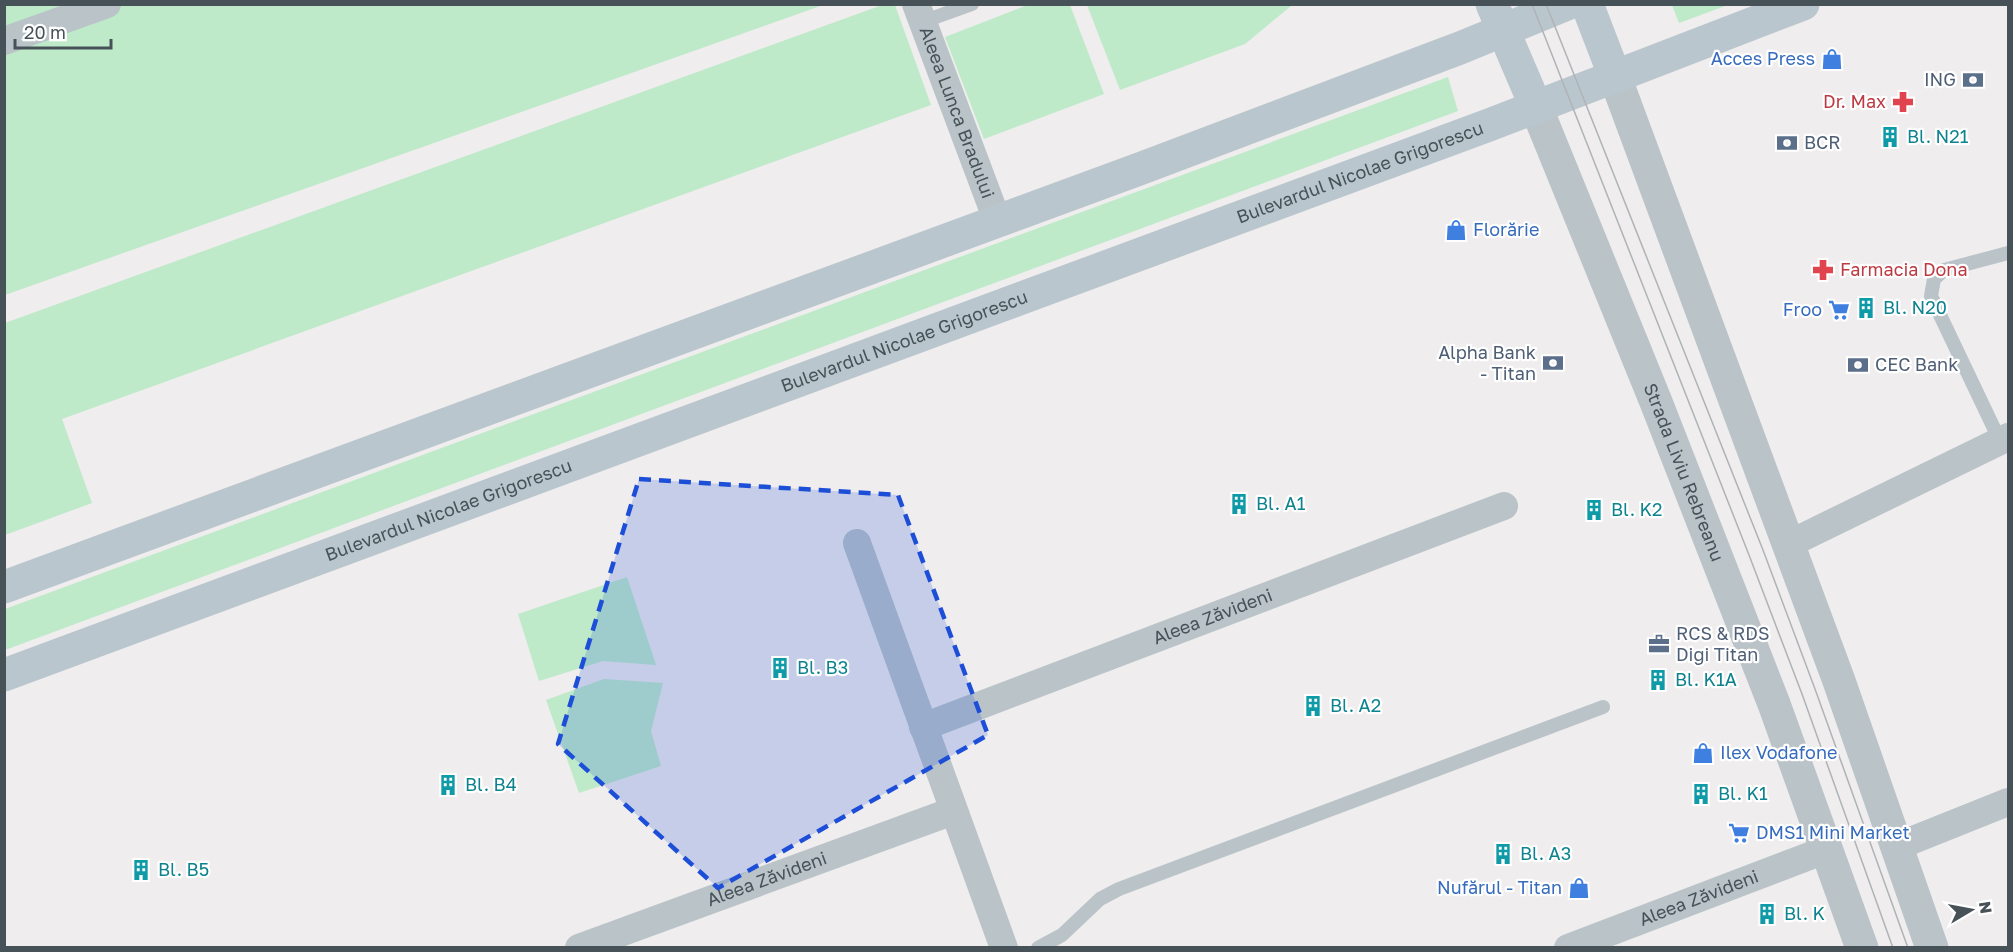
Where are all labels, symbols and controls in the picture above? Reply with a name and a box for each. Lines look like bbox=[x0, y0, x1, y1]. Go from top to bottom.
scale bar bbox=[15, 12, 111, 50]
text: 20 m bbox=[24, 21, 66, 43]
street label: Aleea Lunca Bradului bbox=[915, 23, 1000, 201]
place label: Acces Press bbox=[1711, 47, 1815, 69]
shop icon: Acces Press bbox=[1820, 47, 1844, 71]
place label: ING bbox=[1924, 68, 1956, 90]
bank icon: ING bbox=[1961, 68, 1985, 92]
place label: Dr. Max bbox=[1823, 90, 1886, 112]
pharmacy icon: Dr. Max bbox=[1891, 90, 1915, 114]
street label: Bulevardul Nicolae Grigorescu bbox=[1233, 116, 1486, 228]
building icon: Bl. N21 bbox=[1878, 125, 1902, 149]
place label: Bl. N21 bbox=[1907, 125, 1969, 147]
bank icon: BCR bbox=[1775, 131, 1799, 155]
place label: BCR bbox=[1804, 131, 1840, 153]
shop icon: Florărie bbox=[1444, 218, 1468, 242]
place label: Florărie bbox=[1473, 218, 1539, 240]
pharmacy icon: Farmacia Dona bbox=[1811, 258, 1835, 282]
place label: Farmacia Dona bbox=[1840, 258, 1968, 280]
street label: Bulevardul Nicolae Grigorescu bbox=[777, 285, 1030, 396]
building icon: Bl. N20 bbox=[1854, 296, 1878, 320]
place label: Bl. N20 bbox=[1883, 296, 1947, 318]
place label: Froo bbox=[1783, 298, 1822, 320]
supermarket icon: Froo bbox=[1827, 298, 1851, 322]
place label: Alpha Bank - Titan bbox=[1438, 341, 1536, 384]
bank icon: Alpha Bank - Titan bbox=[1541, 351, 1565, 375]
bank icon: CEC Bank bbox=[1846, 353, 1870, 377]
place label: CEC Bank bbox=[1875, 353, 1958, 375]
street label: Strada Liviu Rebreanu bbox=[1639, 380, 1729, 564]
street label: Bulevardul Nicolae Grigorescu bbox=[322, 454, 575, 565]
building icon: Bl. A1 bbox=[1227, 492, 1251, 516]
place label: Bl. A1 bbox=[1256, 492, 1306, 514]
building icon: Bl. K2 bbox=[1582, 498, 1606, 522]
place label: Bl. K2 bbox=[1611, 498, 1662, 520]
street label: Aleea Zăvideni bbox=[1150, 583, 1275, 649]
place label: RCS & RDS Digi Titan bbox=[1676, 622, 1769, 665]
office icon: RCS & RDS Digi Titan bbox=[1647, 632, 1671, 656]
building icon: Bl. B3 bbox=[768, 656, 792, 680]
place label: Bl. B3 bbox=[797, 656, 848, 678]
building icon: Bl. K1A bbox=[1646, 668, 1670, 692]
place label: Bl. K1A bbox=[1675, 668, 1737, 690]
building icon: Bl. A2 bbox=[1301, 694, 1325, 718]
place label: Bl. A2 bbox=[1330, 694, 1381, 716]
shop icon: Ilex Vodafone bbox=[1691, 741, 1715, 765]
place label: Ilex Vodafone bbox=[1720, 741, 1837, 763]
building icon: Bl. B4 bbox=[436, 773, 460, 797]
place label: Bl. B4 bbox=[465, 773, 517, 795]
building icon: Bl. K1 bbox=[1689, 782, 1713, 806]
place label: Bl. K1 bbox=[1718, 782, 1768, 804]
supermarket icon: DMS1 Mini Market bbox=[1727, 821, 1751, 845]
place label: DMS1 Mini Market bbox=[1756, 821, 1910, 843]
building icon: Bl. A3 bbox=[1491, 842, 1515, 866]
place label: Bl. A3 bbox=[1520, 842, 1571, 864]
street label: Aleea Zăvideni bbox=[704, 846, 829, 910]
building icon: Bl. B5 bbox=[129, 858, 153, 882]
place label: Bl. B5 bbox=[158, 858, 209, 880]
street label: Aleea Zăvideni bbox=[1636, 865, 1761, 930]
place label: Nufărul - Titan bbox=[1437, 876, 1562, 898]
shop icon: Nufărul - Titan bbox=[1567, 876, 1591, 900]
north arrow bbox=[1941, 880, 2001, 940]
text: N bbox=[1975, 900, 1997, 915]
building icon: Bl. K bbox=[1755, 902, 1779, 926]
place label: Bl. K bbox=[1784, 902, 1825, 924]

